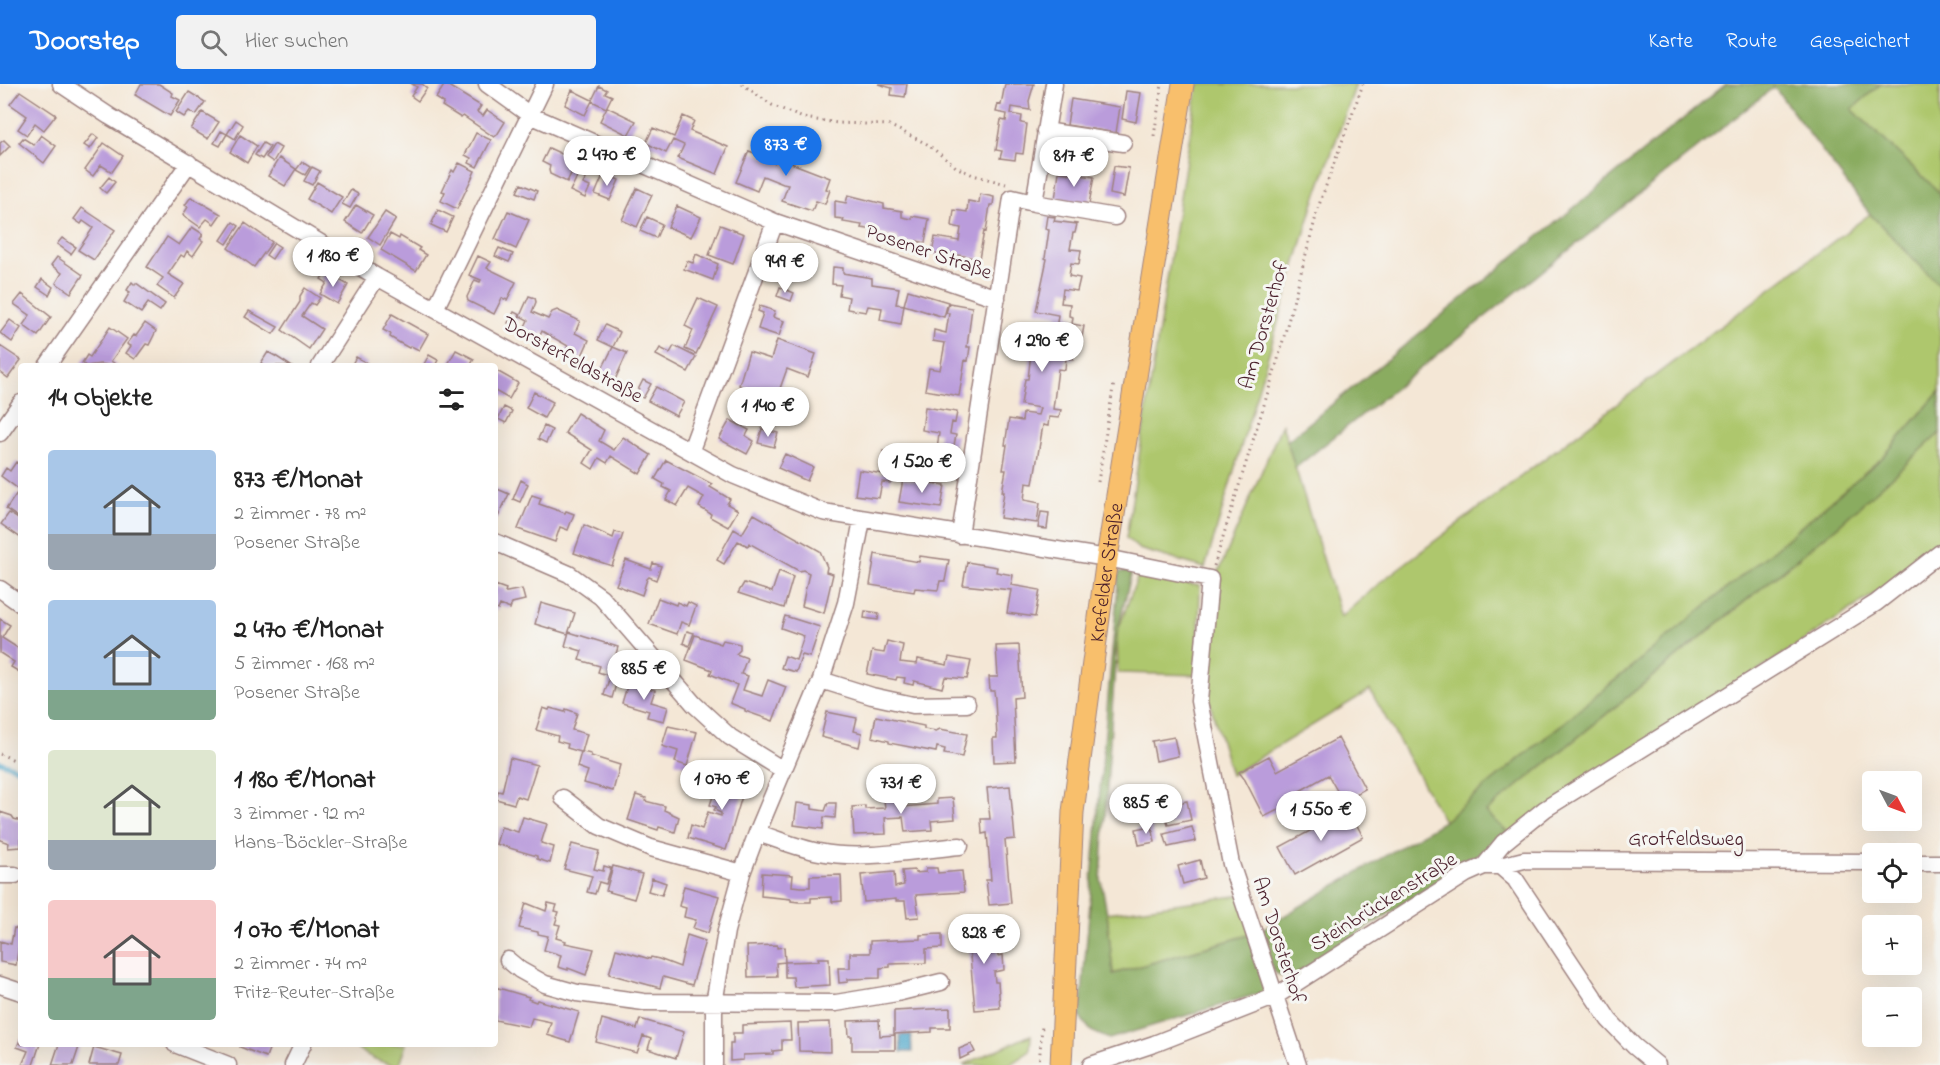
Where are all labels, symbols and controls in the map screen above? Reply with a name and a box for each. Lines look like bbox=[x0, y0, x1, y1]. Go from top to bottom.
search box bbox=[176, 15, 596, 69]
text: Doorstep bbox=[30, 22, 140, 63]
icon: search bbox=[197, 26, 230, 59]
text: Hier suchen bbox=[245, 26, 348, 58]
text: Karte bbox=[1648, 27, 1693, 57]
text: Route bbox=[1726, 27, 1777, 57]
text: Gespeichert bbox=[1810, 27, 1910, 57]
pin: 873 € bbox=[744, 126, 828, 177]
text: 873 € bbox=[765, 131, 807, 160]
pin: 2 470 € bbox=[552, 136, 662, 187]
pin: 817 € bbox=[1032, 137, 1116, 188]
text: 2 470 € bbox=[578, 141, 637, 170]
text: 817 € bbox=[1053, 142, 1095, 171]
street label: Posener Straße bbox=[861, 217, 996, 289]
pin: 1 180 € bbox=[278, 237, 388, 288]
text: 1 180 € bbox=[307, 242, 359, 271]
pin: 949 € bbox=[743, 243, 827, 294]
text: 949 € bbox=[765, 248, 805, 277]
street label: Am Dorsterhof bbox=[1232, 258, 1298, 393]
street label: Dorsterfeldstraße bbox=[495, 309, 648, 412]
pin: 1 290 € bbox=[987, 322, 1097, 373]
text: 1 290 € bbox=[1015, 327, 1069, 356]
text: 14 Objekte bbox=[48, 380, 152, 418]
icon: filters bbox=[435, 383, 468, 416]
pin: 1 140 € bbox=[713, 387, 823, 438]
text: 1 140 € bbox=[741, 392, 795, 421]
pin: 1 520 € bbox=[867, 443, 977, 494]
text: 1 520 € bbox=[892, 448, 952, 477]
text: 873 €/Monat bbox=[234, 462, 363, 500]
icon: home bbox=[96, 474, 168, 546]
text: 2 Zimmer · 78 m² bbox=[234, 500, 367, 529]
street label: Krefelder Straße bbox=[1083, 500, 1133, 644]
text: Posener Straße bbox=[234, 529, 360, 558]
text: 2 470 €/Monat bbox=[234, 612, 384, 650]
icon: home bbox=[96, 624, 168, 696]
text: 5 Zimmer · 168 m² bbox=[234, 650, 375, 679]
pin: 885 € bbox=[602, 650, 686, 701]
text: 885 € bbox=[621, 655, 667, 684]
text: Posener Straße bbox=[234, 679, 360, 708]
pin: 1 070 € bbox=[667, 760, 777, 811]
text: 1 180 €/Monat bbox=[234, 762, 376, 800]
pin: 731 € bbox=[859, 764, 943, 815]
text: 1 070 € bbox=[694, 765, 750, 794]
text: 731 € bbox=[880, 769, 922, 798]
north arrow bbox=[1862, 771, 1922, 831]
map controls bbox=[1862, 771, 1922, 1047]
icon: home bbox=[96, 774, 168, 846]
pin: 885 € bbox=[1104, 784, 1188, 835]
text: 885 € bbox=[1123, 789, 1169, 818]
pin: 1 550 € bbox=[1266, 791, 1376, 842]
text: 1 550 € bbox=[1290, 796, 1352, 825]
text: 3 Zimmer · 92 m² bbox=[234, 800, 365, 829]
street label: Grotfeldsweg bbox=[1628, 825, 1744, 857]
text: Hans-Böckler-Straße bbox=[234, 829, 407, 858]
button: locate bbox=[1862, 843, 1922, 903]
street label: Steinbrückenstraße bbox=[1305, 845, 1464, 960]
street label: Am Dorsterhof bbox=[1243, 873, 1313, 1008]
text: 1 070 €/Monat bbox=[234, 912, 380, 950]
pin: 828 € bbox=[942, 914, 1026, 965]
button: + bbox=[1862, 915, 1922, 975]
text: 828 € bbox=[962, 919, 1006, 948]
icon: home bbox=[96, 924, 168, 996]
text: 2 Zimmer · 74 m² bbox=[234, 950, 367, 979]
text: Fritz-Reuter-Straße bbox=[234, 979, 395, 1008]
button: − bbox=[1862, 987, 1922, 1047]

